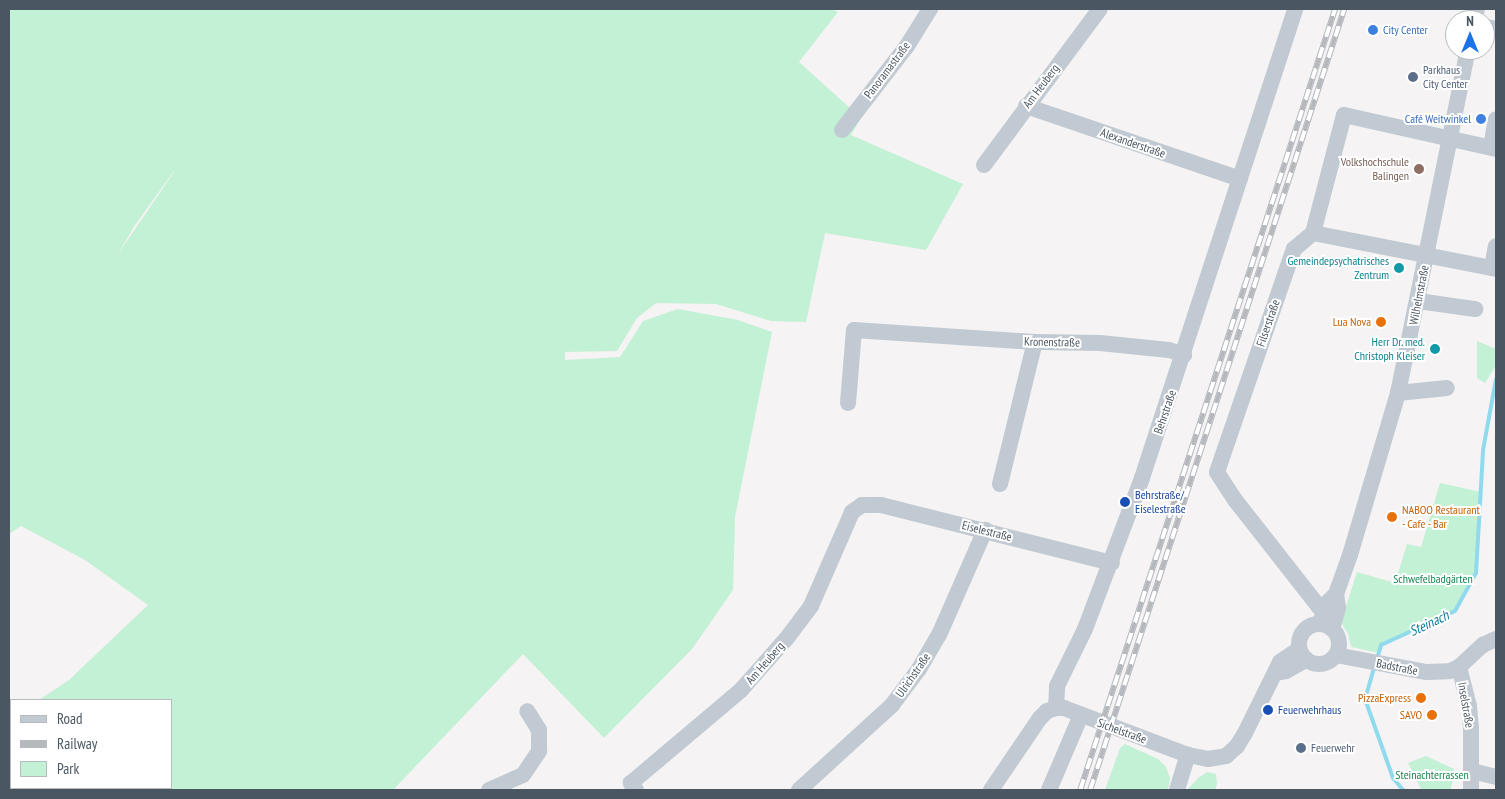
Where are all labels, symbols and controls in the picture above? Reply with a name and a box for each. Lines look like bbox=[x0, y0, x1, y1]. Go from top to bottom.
north arrow bbox=[1445, 10, 1495, 60]
text: N bbox=[1466, 12, 1474, 30]
place label: City Center bbox=[1383, 23, 1428, 37]
marker: City Center bbox=[1367, 24, 1379, 36]
street label: Panoramastraße bbox=[861, 39, 913, 101]
street label: Am Heuberg bbox=[1020, 61, 1062, 111]
place label: Parkhaus City Center bbox=[1423, 63, 1468, 91]
marker: Parkhaus City Center bbox=[1407, 71, 1419, 83]
place label: Café Weitwinkel bbox=[1405, 112, 1471, 126]
marker: Café Weitwinkel bbox=[1475, 113, 1487, 125]
street label: Alexanderstraße bbox=[1099, 125, 1167, 161]
place label: Volkshochschule Balingen bbox=[1341, 155, 1409, 183]
marker: Volkshochschule Balingen bbox=[1413, 163, 1425, 175]
place label: Gemeindepsychatrisches Zentrum bbox=[1287, 254, 1389, 282]
marker: Gemeindepsychatrisches Zentrum bbox=[1393, 262, 1405, 274]
street label: Wilhelmstraße bbox=[1406, 264, 1432, 326]
street label: Filserstraße bbox=[1253, 298, 1283, 348]
place label: Lua Nova bbox=[1333, 315, 1371, 329]
marker: Lua Nova bbox=[1375, 316, 1387, 328]
street label: Kronenstraße bbox=[1024, 334, 1080, 350]
place label: Herr Dr. med. Christoph Kleiser bbox=[1354, 335, 1425, 363]
marker: Herr Dr. med. Christoph Kleiser bbox=[1429, 343, 1441, 355]
street label: Behrstraße bbox=[1151, 388, 1179, 436]
place label: Behrstraße/ Eiselestraße bbox=[1135, 488, 1186, 516]
marker: Behrstraße/ Eiselestraße bbox=[1119, 496, 1131, 508]
place label: NABOO Restaurant - Cafe - Bar bbox=[1402, 503, 1480, 531]
marker: NABOO Restaurant - Cafe - Bar bbox=[1386, 511, 1398, 523]
street label: Eiselestraße bbox=[961, 518, 1013, 544]
park label: Schwefelbadgärten bbox=[1393, 572, 1473, 586]
water label: Steinach bbox=[1407, 607, 1451, 639]
street label: Am Heuberg bbox=[743, 639, 787, 687]
street label: Ulrichstraße bbox=[893, 650, 933, 700]
street label: Badstraße bbox=[1375, 656, 1419, 678]
street label: Inselstraße bbox=[1455, 681, 1477, 729]
place label: PizzaExpress bbox=[1358, 691, 1411, 705]
marker: PizzaExpress bbox=[1415, 692, 1427, 704]
legend bbox=[10, 699, 172, 789]
place label: Feuerwehrhaus bbox=[1278, 703, 1341, 717]
marker: Feuerwehrhaus bbox=[1262, 704, 1274, 716]
place label: SAVO bbox=[1400, 708, 1422, 722]
text: Road bbox=[57, 709, 83, 728]
marker: SAVO bbox=[1426, 709, 1438, 721]
street label: Sichelstraße bbox=[1095, 715, 1149, 747]
text: Railway bbox=[57, 734, 97, 753]
place label: Feuerwehr bbox=[1311, 741, 1355, 755]
marker: Feuerwehr bbox=[1295, 742, 1307, 754]
text: Park bbox=[57, 759, 79, 778]
park label: Steinachterrassen bbox=[1395, 768, 1469, 782]

